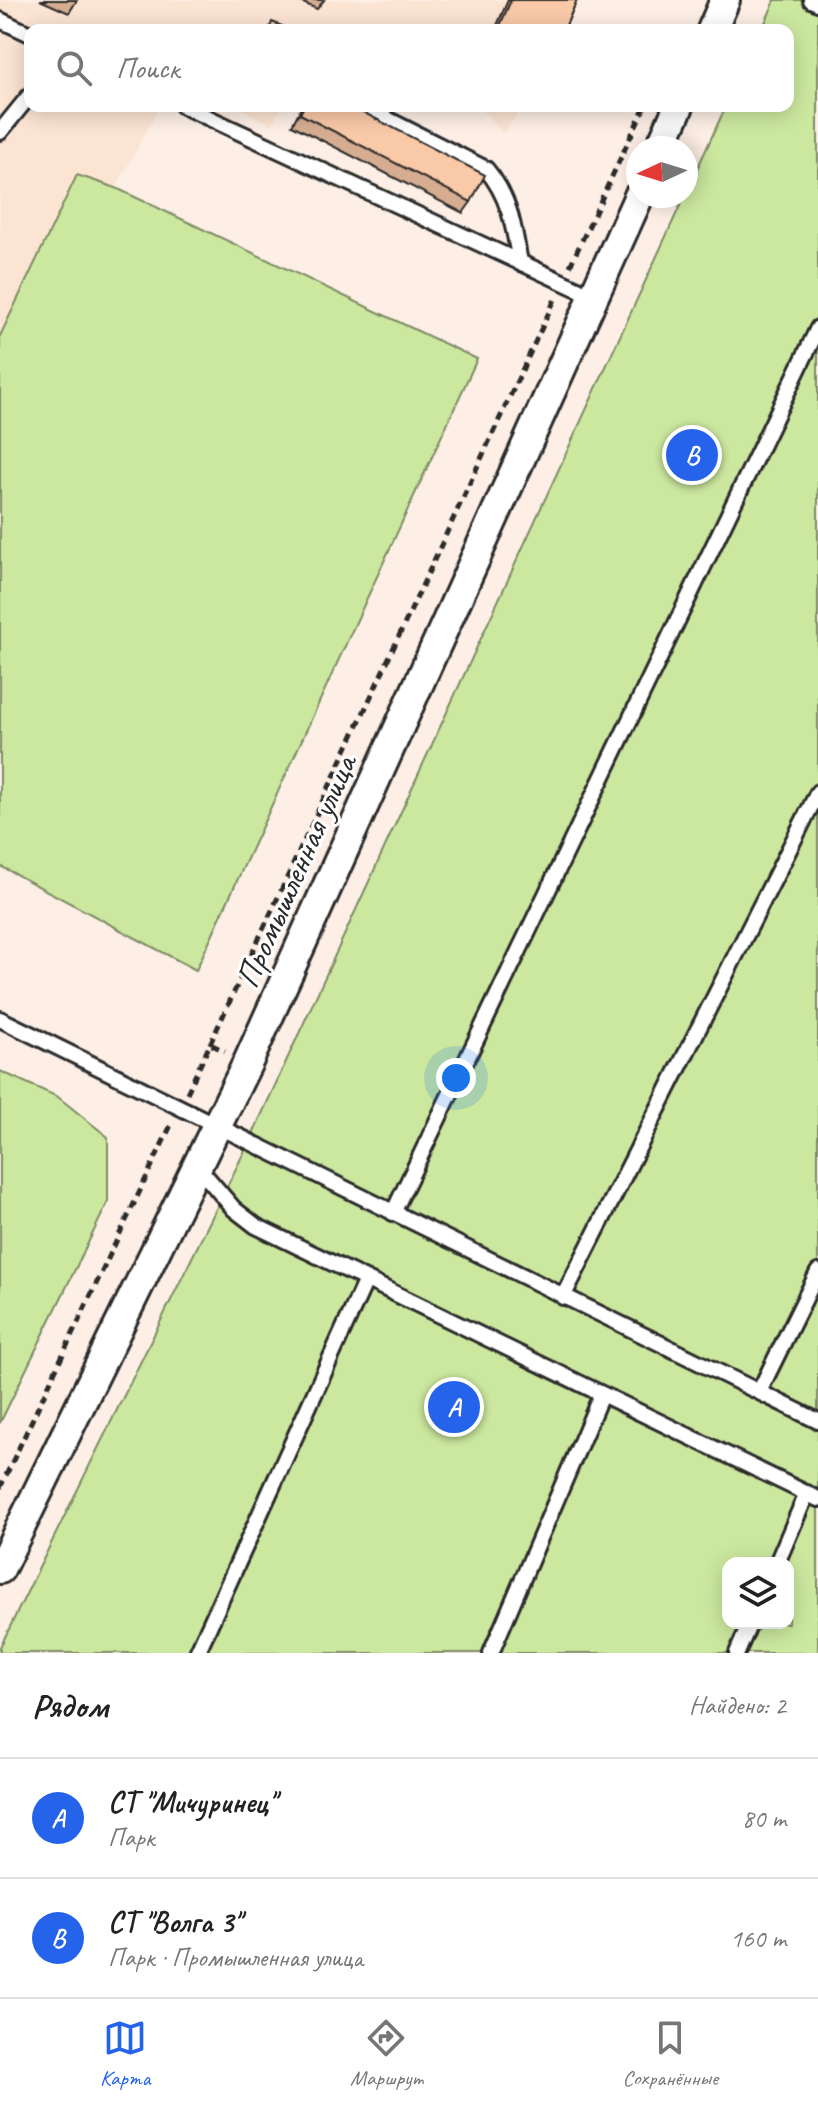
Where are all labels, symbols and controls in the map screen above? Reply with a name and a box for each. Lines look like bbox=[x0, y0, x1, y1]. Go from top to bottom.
search box bbox=[24, 24, 794, 112]
icon: search bbox=[52, 46, 96, 90]
text: Поиск bbox=[116, 49, 179, 87]
north arrow bbox=[626, 136, 698, 208]
pin: B bbox=[666, 425, 718, 485]
street label: Промышленная улица bbox=[225, 746, 367, 994]
your location bbox=[436, 1058, 476, 1098]
pin: A bbox=[428, 1377, 480, 1437]
map controls bbox=[722, 1557, 794, 1629]
button: layers bbox=[722, 1557, 794, 1629]
text: Рядом bbox=[32, 1684, 108, 1727]
text: Найдено: 2 bbox=[689, 1689, 786, 1722]
text: СТ "Мичуринец" bbox=[108, 1783, 275, 1821]
text: A bbox=[51, 1802, 65, 1835]
text: 80 m bbox=[742, 1802, 786, 1835]
text: Парк bbox=[108, 1821, 154, 1854]
text: СТ "Волга 3" bbox=[108, 1903, 240, 1941]
text: B bbox=[51, 1922, 65, 1955]
text: 160 m bbox=[730, 1922, 786, 1955]
text: Парк · Промышленная улица bbox=[108, 1941, 363, 1974]
tab: Карта bbox=[100, 2016, 150, 2092]
tab: Маршрут bbox=[350, 2016, 423, 2092]
tab: Сохранённые bbox=[623, 2016, 718, 2092]

